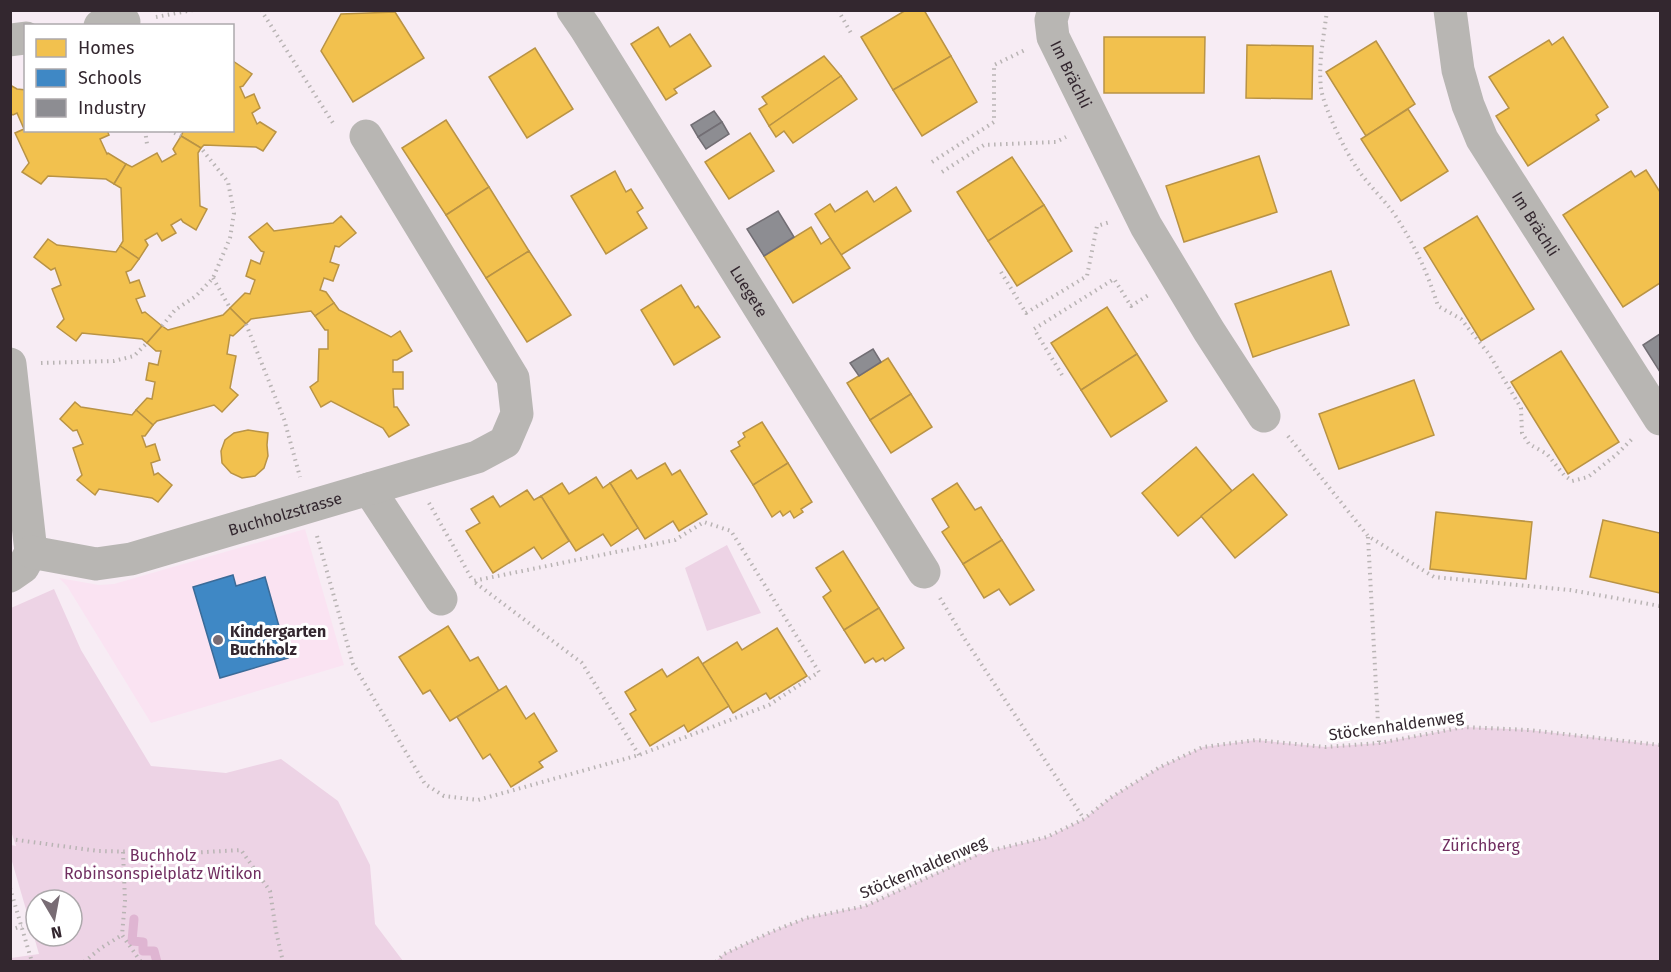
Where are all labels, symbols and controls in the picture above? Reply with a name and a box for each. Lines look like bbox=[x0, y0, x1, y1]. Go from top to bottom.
legend bbox=[24, 24, 234, 132]
text: Homes bbox=[78, 37, 134, 59]
street label: Im Brächli bbox=[1046, 37, 1095, 111]
text: Schools bbox=[78, 67, 142, 89]
text: Industry bbox=[78, 97, 146, 119]
street label: Im Brächli bbox=[1508, 188, 1563, 260]
street label: Luegete bbox=[726, 262, 772, 321]
street label: Buchholzstrasse bbox=[226, 488, 344, 540]
place label: Kindergarten Buchholz bbox=[230, 622, 326, 659]
marker: Kindergarten Buchholz bbox=[211, 633, 225, 647]
street label: Stöckenhaldenweg bbox=[1327, 707, 1465, 744]
street label: Stöckenhaldenweg bbox=[857, 832, 990, 903]
park label: Zürichberg bbox=[1442, 836, 1520, 855]
park label: Buchholz Robinsonspielplatz Witikon bbox=[64, 846, 262, 883]
north arrow bbox=[24, 888, 84, 948]
text: N bbox=[50, 922, 63, 943]

